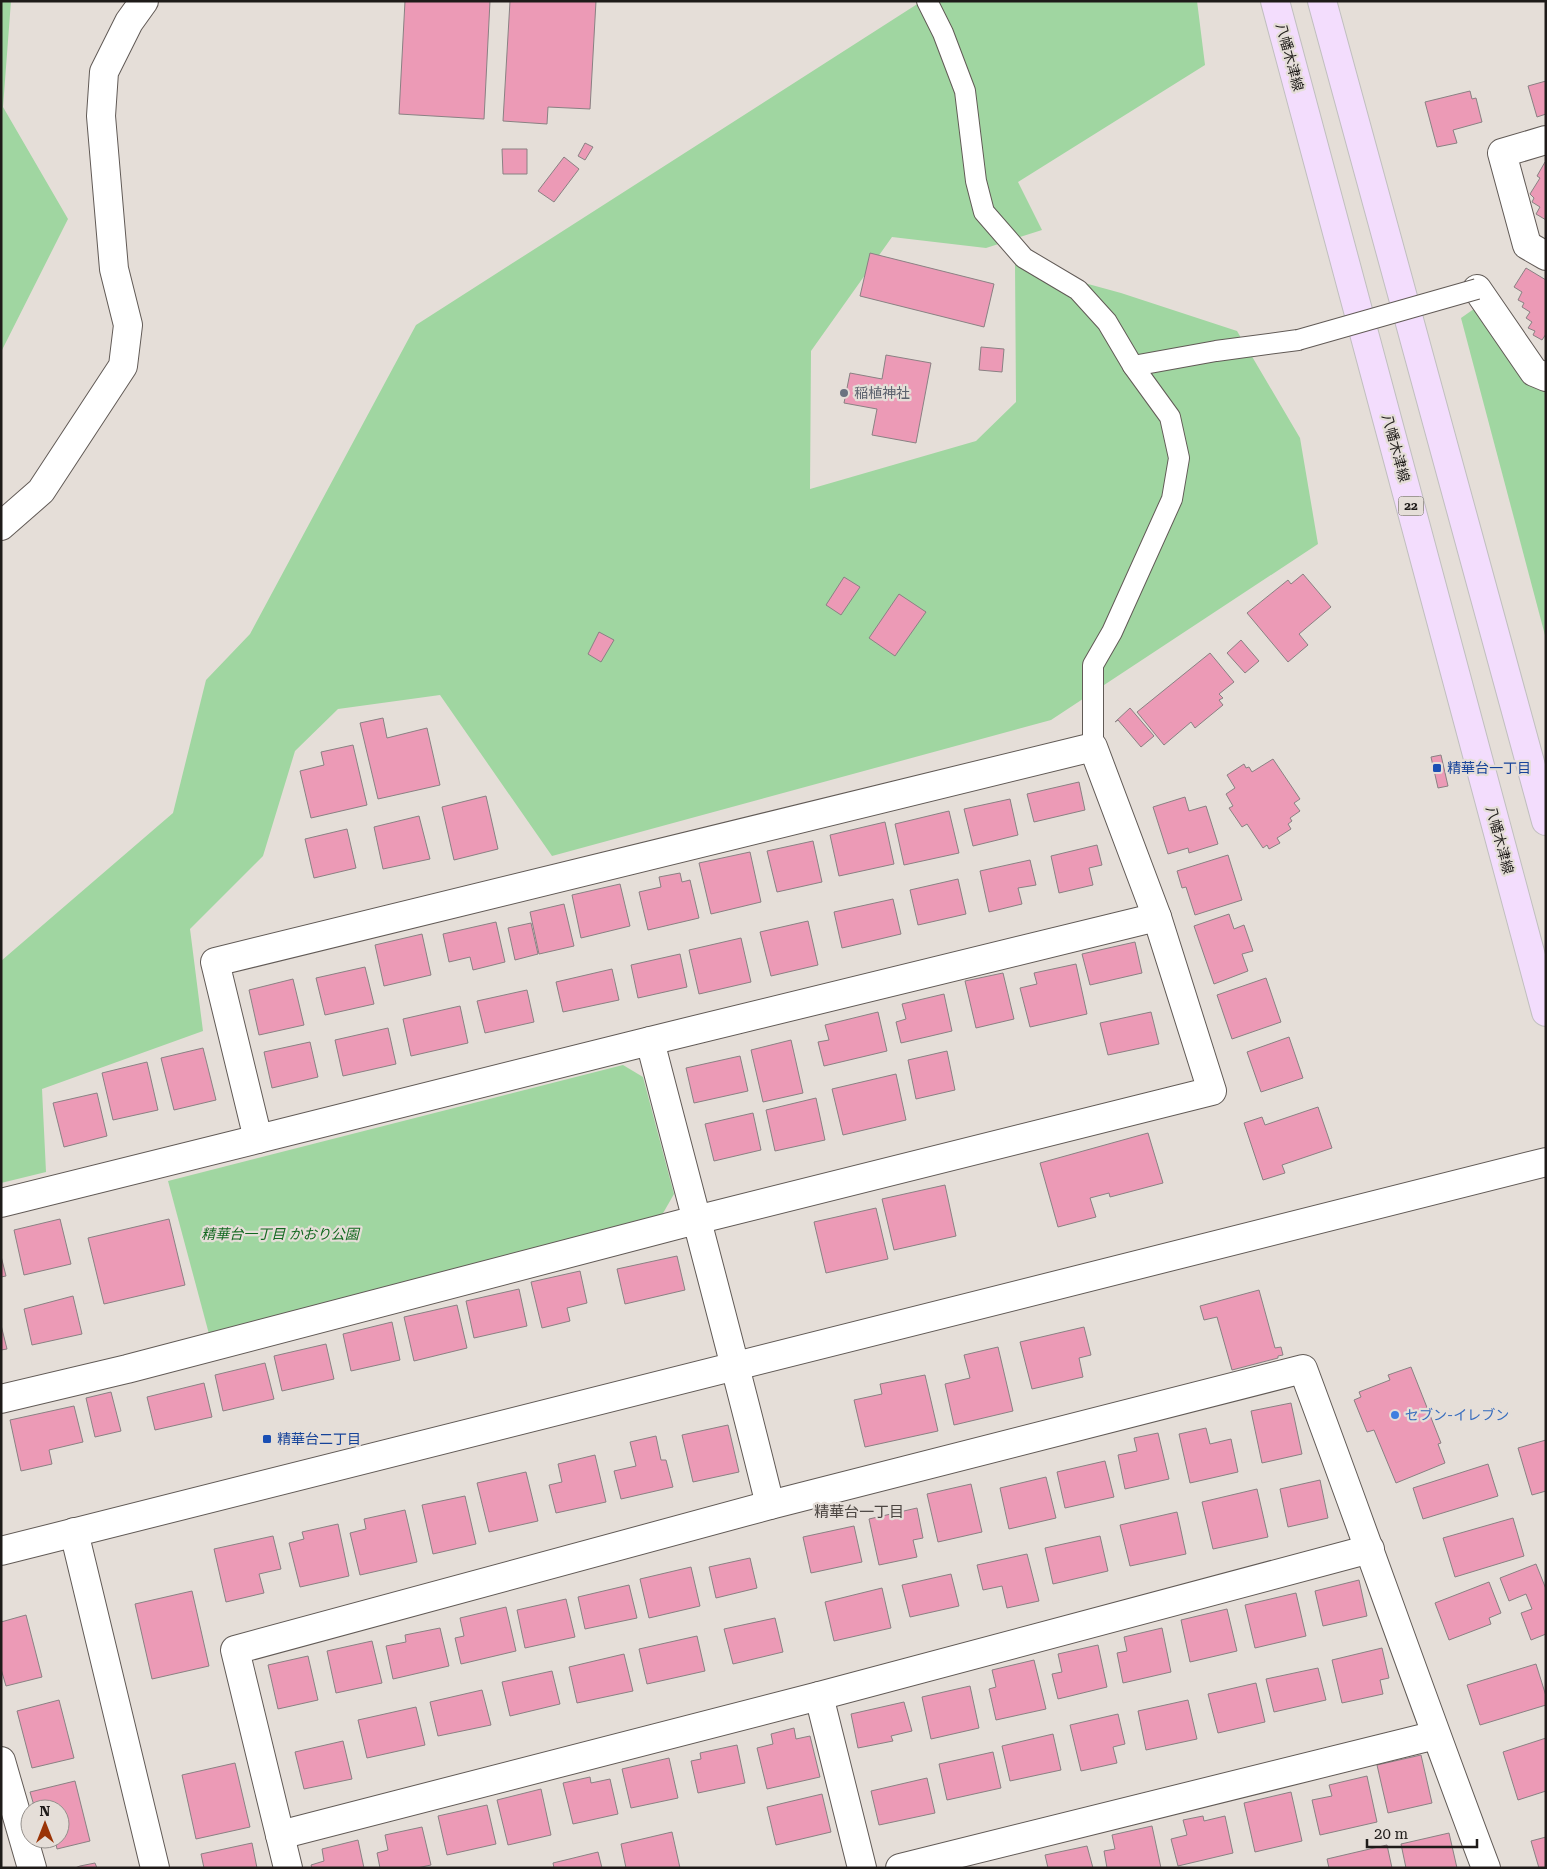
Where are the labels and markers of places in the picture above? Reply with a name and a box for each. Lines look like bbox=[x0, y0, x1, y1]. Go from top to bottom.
place label: 稲植神社 bbox=[854, 385, 910, 401]
marker: 稲植神社 bbox=[838, 387, 850, 399]
place label: 精華台一丁目 bbox=[1447, 760, 1531, 776]
marker: 精華台一丁目 bbox=[1431, 762, 1443, 774]
place label: セブン-イレブン bbox=[1405, 1407, 1509, 1423]
marker: セブン-イレブン bbox=[1389, 1409, 1401, 1421]
place label: 精華台二丁目 bbox=[277, 1431, 361, 1447]
marker: 精華台二丁目 bbox=[261, 1433, 273, 1445]

